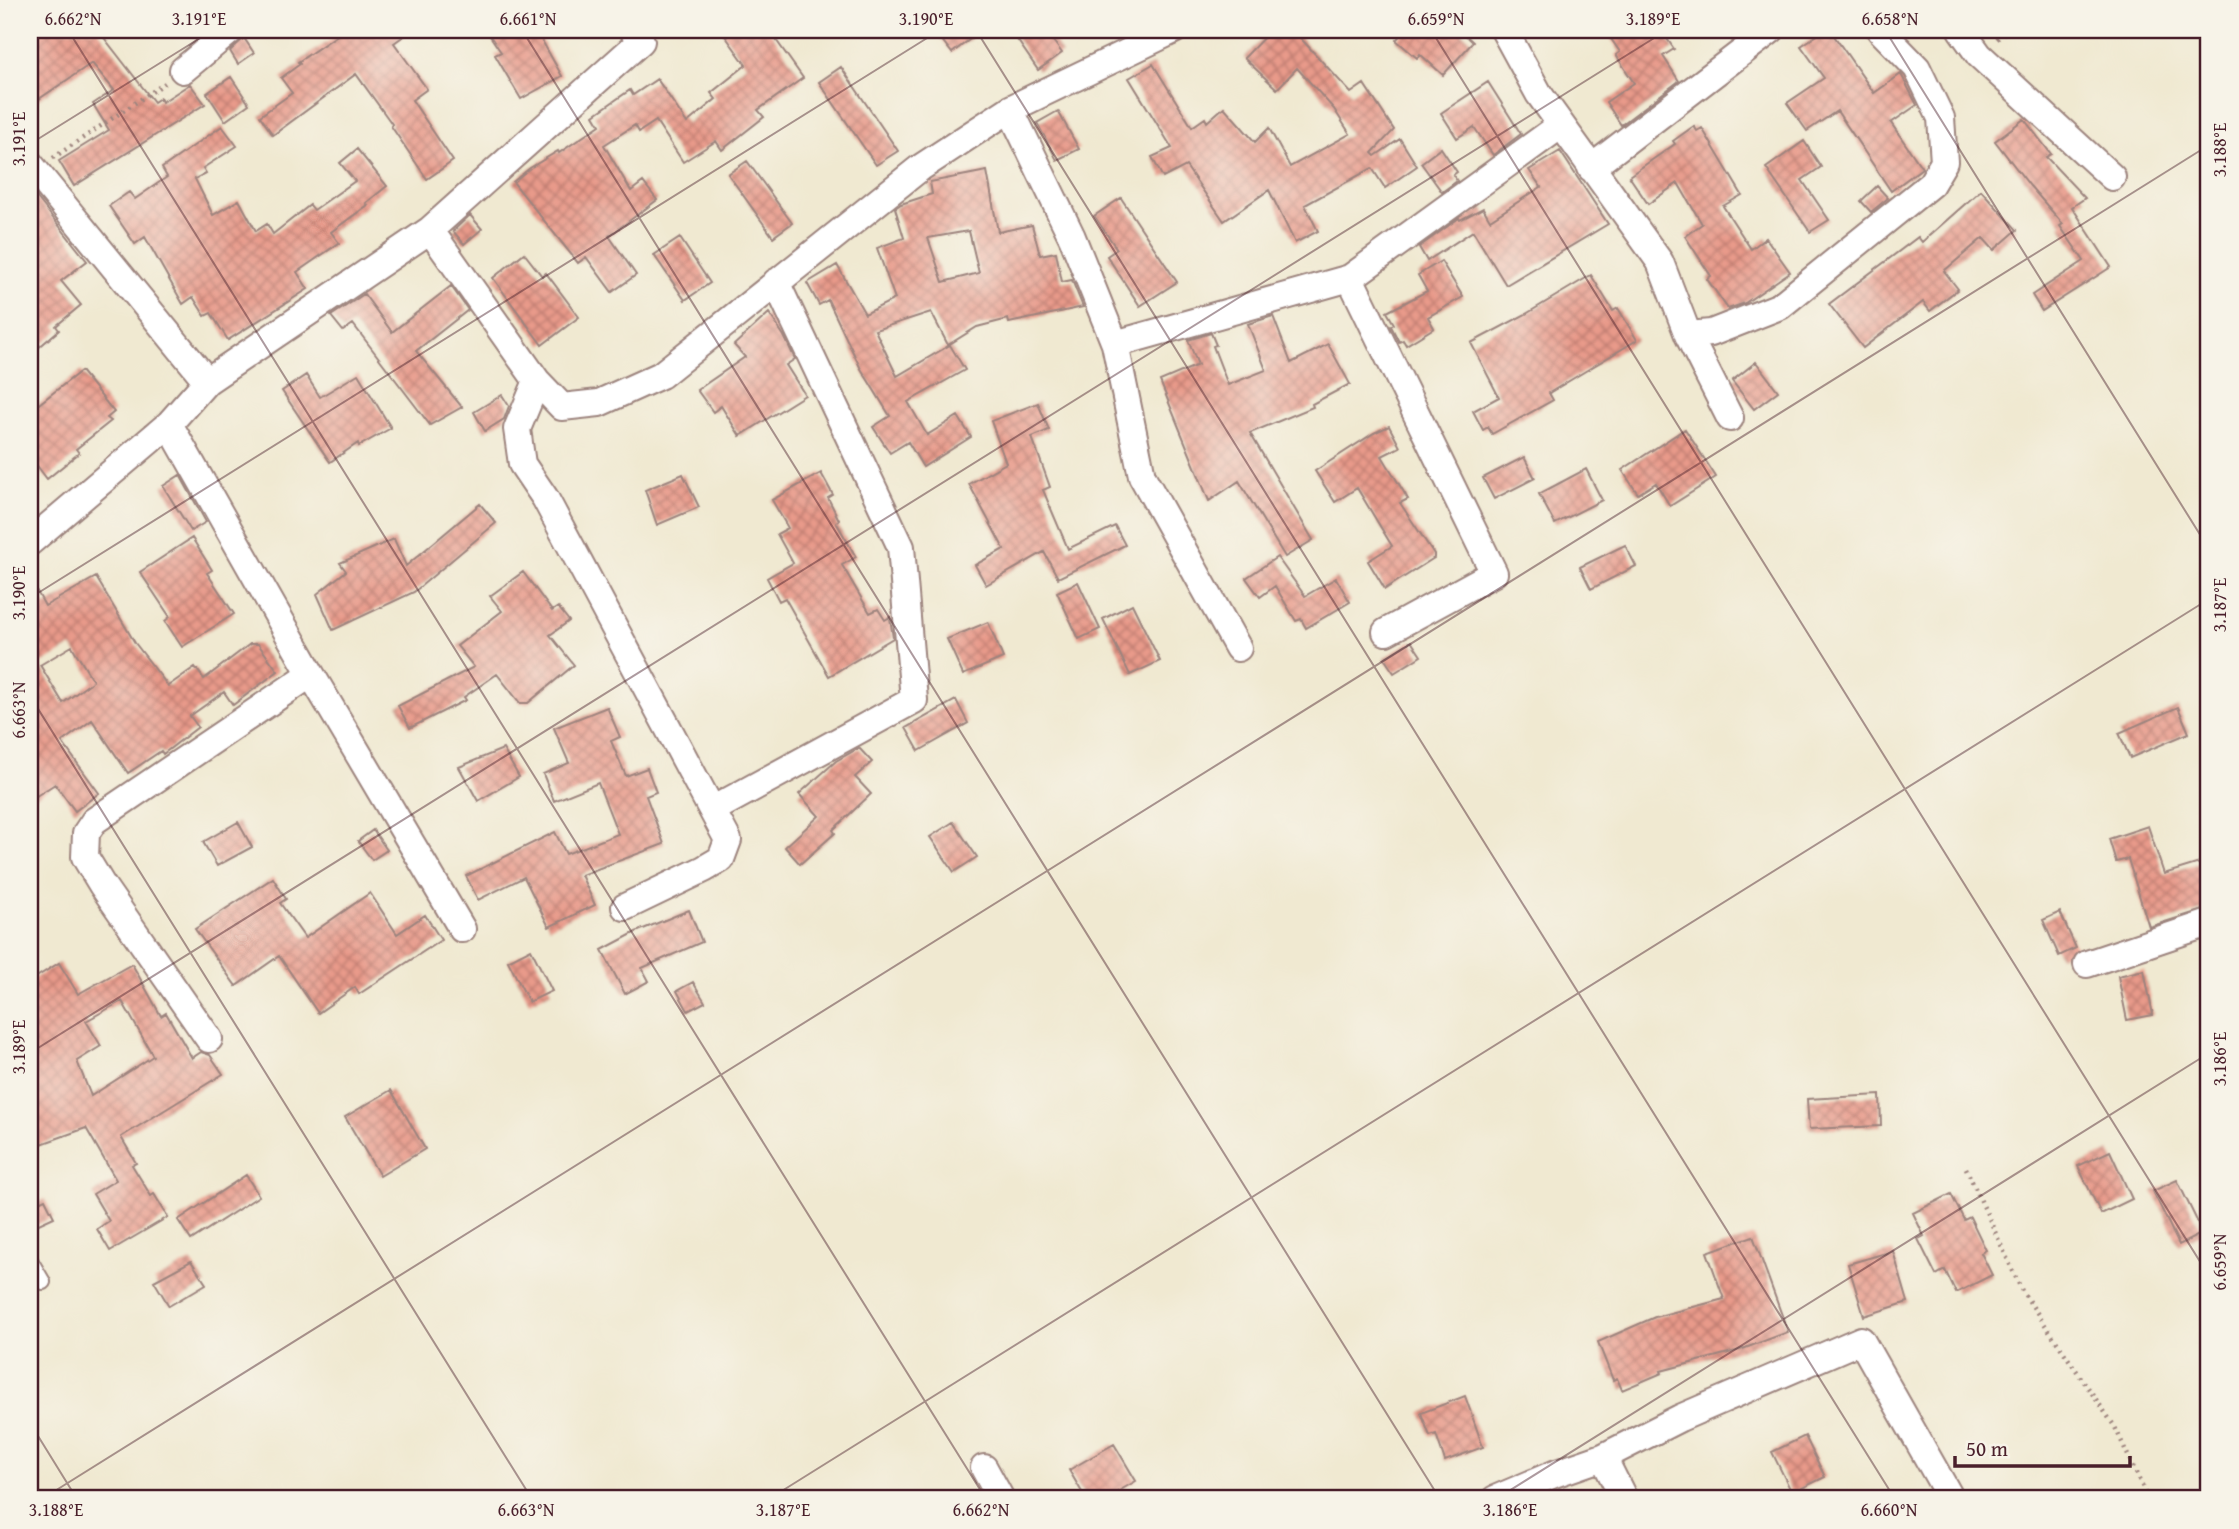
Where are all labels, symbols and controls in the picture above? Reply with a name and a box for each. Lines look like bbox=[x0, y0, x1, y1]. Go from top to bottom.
text: 6.662°N bbox=[44, 5, 102, 32]
text: 3.191°E bbox=[172, 5, 226, 32]
text: 6.661°N bbox=[499, 5, 557, 32]
text: 3.190°E bbox=[899, 5, 953, 32]
text: 6.659°N bbox=[1407, 5, 1465, 32]
text: 3.189°E bbox=[1626, 5, 1680, 32]
text: 6.658°N bbox=[1861, 5, 1919, 32]
text: 3.191°E bbox=[5, 112, 32, 166]
text: 3.188°E bbox=[2206, 123, 2233, 177]
text: 3.190°E bbox=[5, 566, 32, 620]
text: 3.187°E bbox=[2206, 578, 2233, 632]
text: 6.663°N bbox=[5, 681, 32, 739]
text: 3.189°E bbox=[5, 1020, 32, 1074]
text: 3.186°E bbox=[2206, 1032, 2233, 1086]
text: 6.659°N bbox=[2206, 1233, 2233, 1291]
scale bar bbox=[1955, 1424, 2130, 1468]
text: 50 m bbox=[1966, 1433, 2008, 1464]
text: 3.188°E bbox=[29, 1496, 83, 1523]
text: 6.663°N bbox=[497, 1496, 555, 1523]
text: 3.187°E bbox=[756, 1496, 810, 1523]
text: 6.662°N bbox=[952, 1496, 1010, 1523]
text: 3.186°E bbox=[1483, 1496, 1537, 1523]
text: 6.660°N bbox=[1860, 1496, 1918, 1523]

